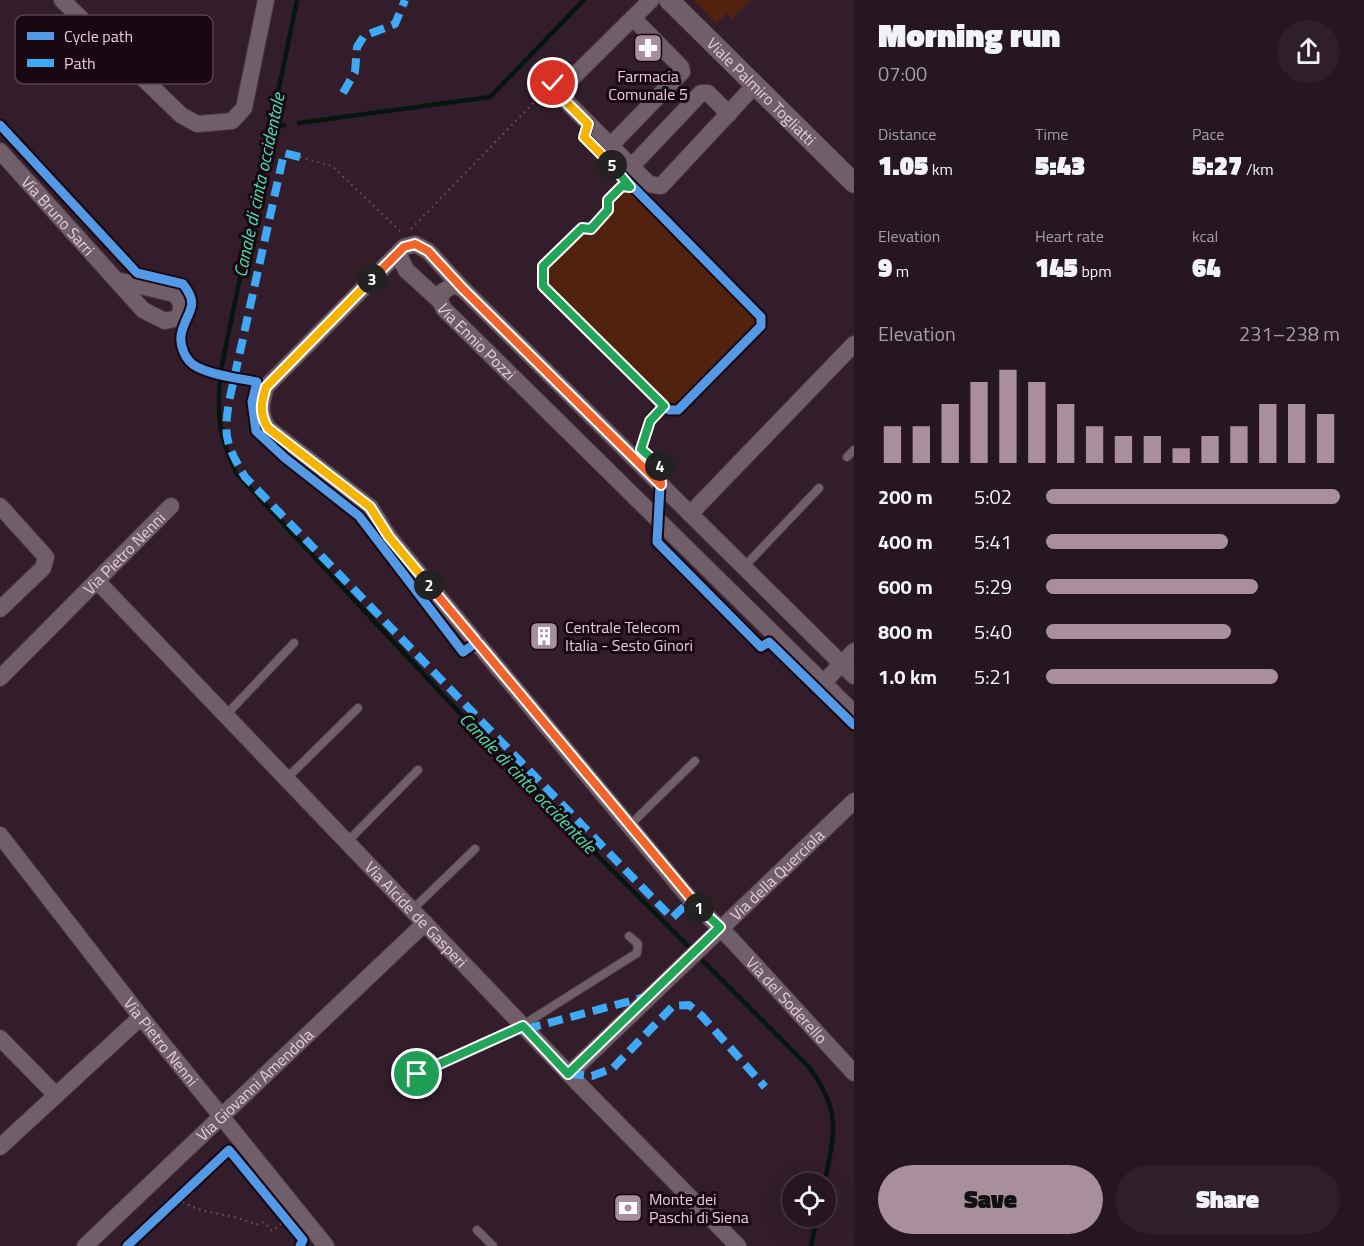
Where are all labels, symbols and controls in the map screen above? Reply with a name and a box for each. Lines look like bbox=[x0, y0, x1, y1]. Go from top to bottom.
text: Morning run bbox=[878, 10, 1060, 60]
legend bbox=[15, 15, 213, 84]
button: share bbox=[1277, 20, 1340, 83]
text: Cycle path bbox=[64, 24, 133, 48]
pharmacy icon: Farmacia Comunale 5 bbox=[632, 32, 664, 64]
street label: Viale Palmiro Togliatti bbox=[701, 32, 822, 151]
text: Path bbox=[64, 51, 96, 75]
pin bbox=[527, 57, 578, 108]
text: 07:00 bbox=[878, 58, 927, 89]
place label: Farmacia Comunale 5 bbox=[608, 64, 688, 106]
icon: check bbox=[536, 66, 569, 99]
water label: Canale di cinta occidentale bbox=[226, 89, 292, 279]
text: Distance bbox=[878, 122, 936, 146]
text: Time bbox=[1035, 122, 1068, 146]
text: Pace bbox=[1192, 122, 1224, 146]
text: 1.05 bbox=[878, 146, 928, 185]
text: 5:43 bbox=[1035, 146, 1085, 185]
text: 5:27 bbox=[1192, 146, 1242, 185]
pin: 5 bbox=[597, 150, 627, 180]
text: 5 bbox=[608, 153, 616, 177]
text: km bbox=[928, 157, 953, 181]
text: /km bbox=[1242, 157, 1274, 181]
street label: Via Bruno Sarri bbox=[16, 170, 101, 261]
text: Elevation bbox=[878, 224, 940, 248]
text: Heart rate bbox=[1035, 224, 1104, 248]
text: kcal bbox=[1192, 224, 1218, 248]
text: 9 bbox=[878, 248, 892, 287]
text: 145 bbox=[1035, 248, 1078, 287]
text: 64 bbox=[1192, 248, 1221, 287]
text: m bbox=[892, 259, 909, 283]
text: bpm bbox=[1078, 259, 1112, 283]
pin: 3 bbox=[357, 264, 387, 294]
text: 3 bbox=[368, 267, 376, 291]
street label: Via Ennio Pozzi bbox=[431, 299, 521, 386]
text: Elevation bbox=[878, 318, 956, 349]
text: 231–238 m bbox=[1239, 318, 1340, 349]
pin: 4 bbox=[645, 451, 675, 481]
text: 4 bbox=[656, 454, 664, 478]
text: 200 m bbox=[878, 481, 933, 512]
text: 5:02 bbox=[974, 481, 1012, 512]
street label: Via Pietro Nenni bbox=[78, 506, 171, 600]
text: 400 m bbox=[878, 526, 933, 557]
text: 5:41 bbox=[974, 526, 1012, 557]
pin: 2 bbox=[414, 570, 444, 600]
text: 600 m bbox=[878, 571, 933, 602]
text: 5:29 bbox=[974, 571, 1012, 602]
text: 2 bbox=[425, 573, 433, 597]
place label: Centrale Telecom Italia - Sesto Ginori bbox=[565, 615, 693, 657]
text: 800 m bbox=[878, 616, 933, 647]
text: 5:40 bbox=[974, 616, 1012, 647]
building icon: Centrale Telecom Italia - Sesto Ginori bbox=[528, 620, 560, 652]
text: 1.0 km bbox=[878, 661, 937, 692]
text: 5:21 bbox=[974, 661, 1012, 692]
water label: Canale di cinta occidentale bbox=[453, 706, 604, 861]
street label: Via della Querciola bbox=[724, 824, 830, 926]
street label: Via Alcide de Gasperi bbox=[359, 856, 473, 973]
pin: 1 bbox=[684, 893, 714, 923]
text: 1 bbox=[695, 896, 703, 920]
street label: Via del Soderello bbox=[740, 951, 833, 1049]
street label: Via Pietro Nenni bbox=[118, 992, 204, 1091]
street label: Via Giovanni Amendola bbox=[190, 1023, 319, 1147]
pin bbox=[391, 1048, 442, 1099]
icon: arrive bbox=[400, 1057, 433, 1090]
button: Save bbox=[878, 1165, 1103, 1234]
button: Share bbox=[1115, 1165, 1340, 1234]
map controls bbox=[782, 1173, 836, 1227]
button: locate bbox=[782, 1173, 836, 1227]
place label: Monte dei Paschi di Siena bbox=[649, 1187, 749, 1229]
bank icon: Monte dei Paschi di Siena bbox=[612, 1192, 644, 1224]

